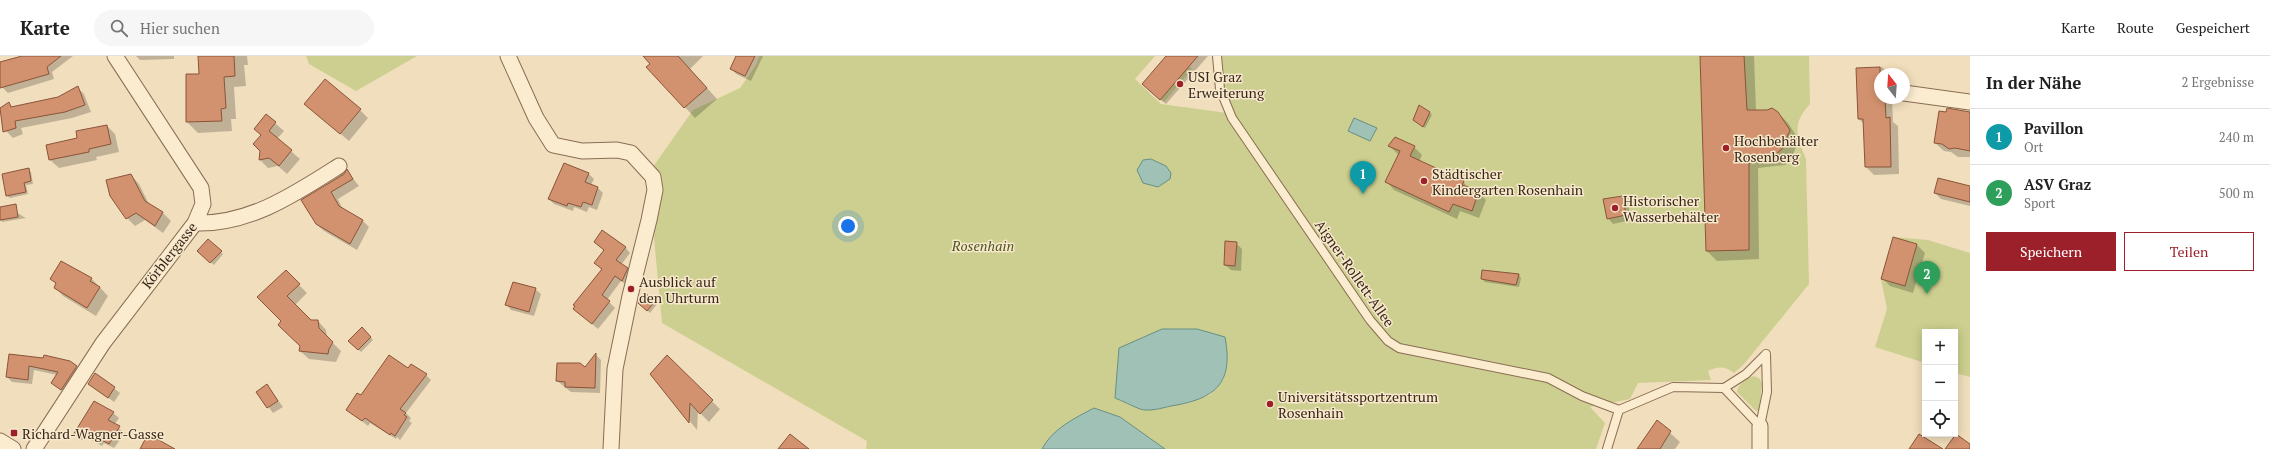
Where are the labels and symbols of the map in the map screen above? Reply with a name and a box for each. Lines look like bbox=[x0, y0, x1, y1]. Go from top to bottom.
place label: USI Graz Erweiterung bbox=[1188, 67, 1265, 102]
north arrow bbox=[1874, 68, 1910, 104]
marker: USI Graz Erweiterung bbox=[1175, 79, 1185, 89]
place label: Hochbehälter Rosenberg bbox=[1734, 131, 1819, 166]
marker: Hochbehälter Rosenberg bbox=[1721, 143, 1731, 153]
pin: 1 bbox=[1350, 161, 1376, 194]
place label: Städtischer Kindergarten Rosenhain bbox=[1432, 164, 1584, 199]
marker: Städtischer Kindergarten Rosenhain bbox=[1419, 176, 1429, 186]
place label: Historischer Wasserbehälter bbox=[1623, 191, 1719, 226]
marker: Historischer Wasserbehälter bbox=[1610, 203, 1620, 213]
your location bbox=[838, 216, 858, 236]
street label: Aigner-Rollett-Allee bbox=[1311, 216, 1399, 330]
street label: Körblergasse bbox=[137, 218, 201, 292]
park label: Rosenhain bbox=[951, 236, 1014, 255]
pin: 2 bbox=[1914, 261, 1940, 294]
place label: Ausblick auf den Uhrturm bbox=[639, 272, 719, 307]
marker: Ausblick auf den Uhrturm bbox=[626, 284, 636, 294]
place label: Universitätssportzentrum Rosenhain bbox=[1278, 387, 1438, 422]
marker: Universitätssportzentrum Rosenhain bbox=[1265, 399, 1275, 409]
place label: Richard-Wagner-Gasse bbox=[22, 424, 164, 443]
marker: Richard-Wagner-Gasse bbox=[9, 428, 19, 438]

